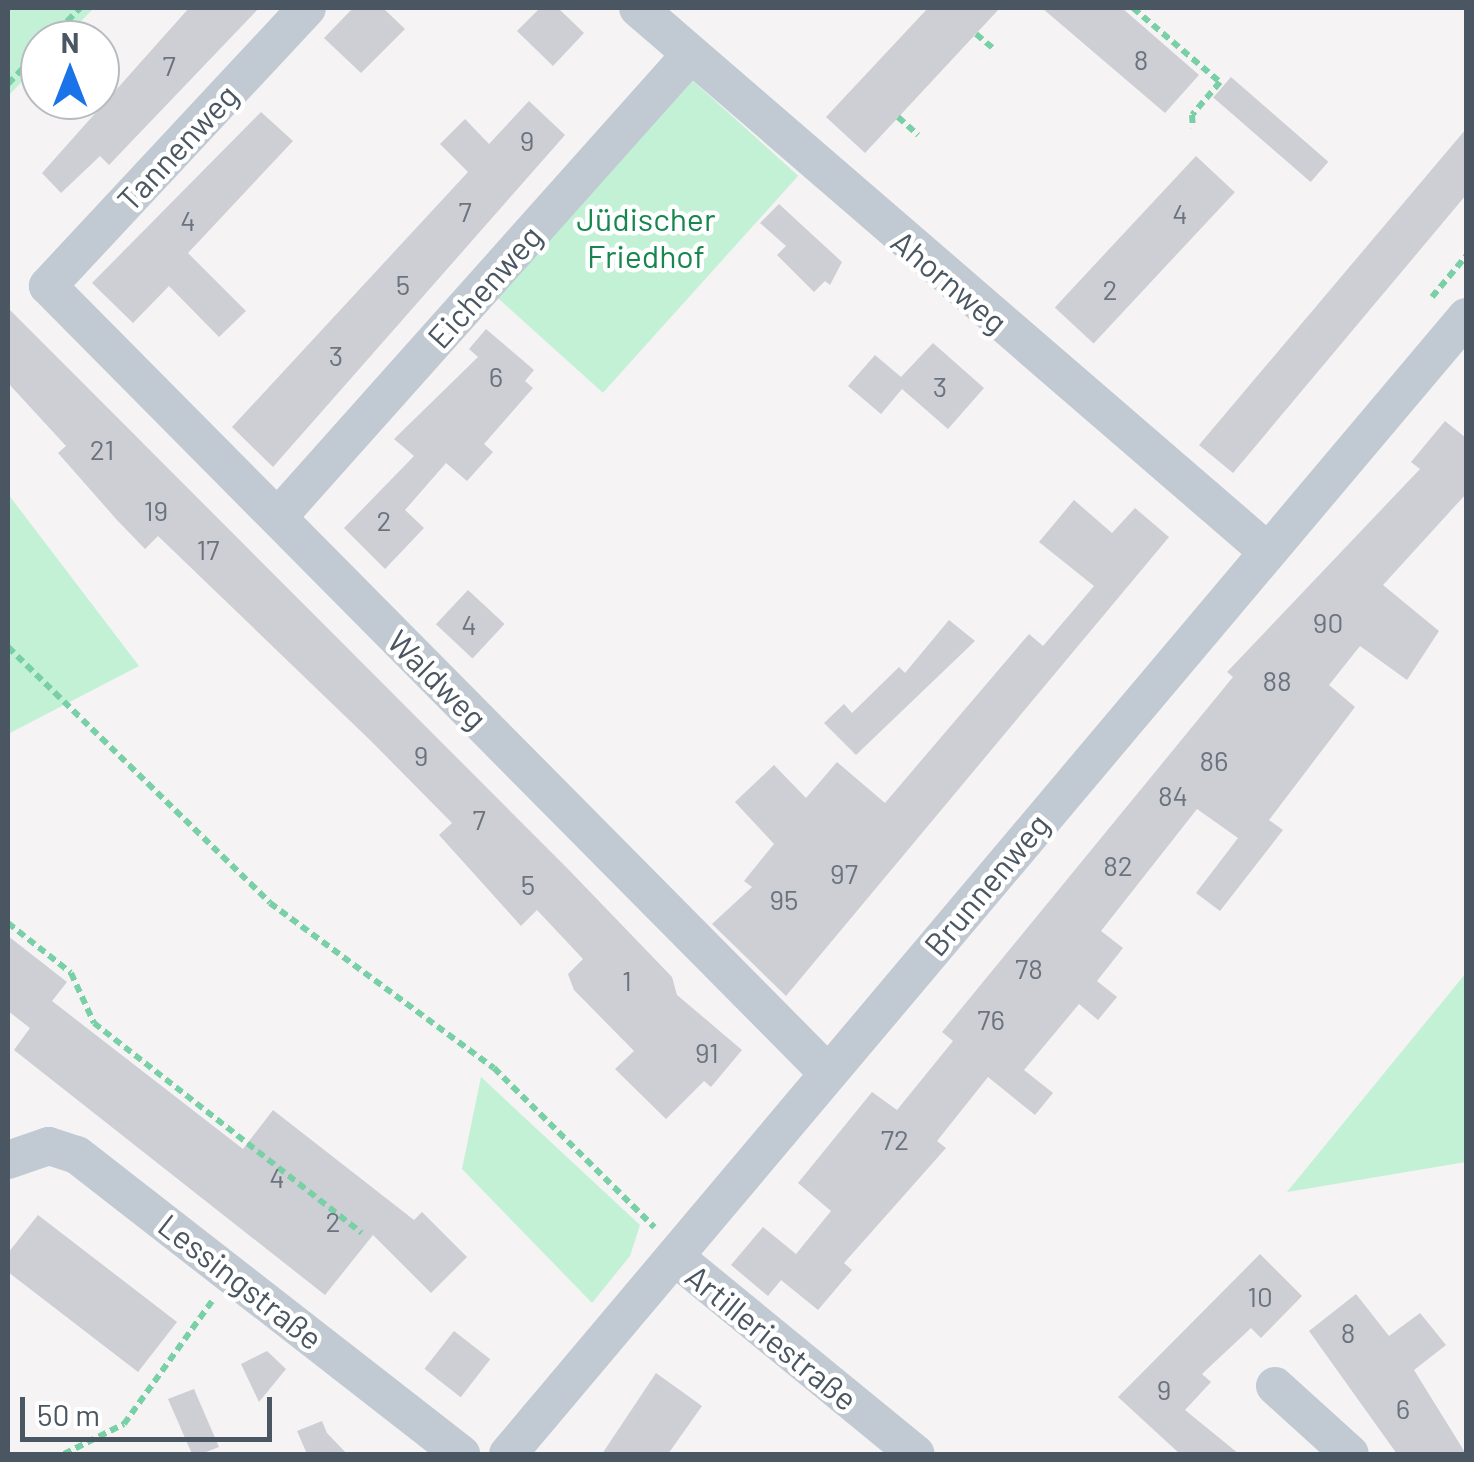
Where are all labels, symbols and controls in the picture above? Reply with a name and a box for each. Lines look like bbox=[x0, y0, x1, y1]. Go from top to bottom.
north arrow bbox=[20, 20, 120, 120]
text: N bbox=[61, 25, 79, 59]
house number: 8 bbox=[1134, 42, 1148, 76]
house number: 7 bbox=[162, 48, 176, 82]
street label: Tannenweg bbox=[109, 76, 245, 218]
house number: 9 bbox=[520, 123, 534, 157]
house number: 7 bbox=[458, 194, 472, 228]
house number: 4 bbox=[1172, 196, 1188, 230]
park label: Jüdischer Friedhof bbox=[576, 200, 716, 275]
house number: 4 bbox=[180, 203, 196, 237]
street label: Eichenweg bbox=[419, 217, 549, 355]
street label: Ahornweg bbox=[884, 222, 1016, 340]
house number: 5 bbox=[396, 267, 410, 301]
house number: 2 bbox=[1102, 272, 1118, 306]
house number: 3 bbox=[329, 338, 343, 372]
house number: 6 bbox=[489, 359, 503, 393]
house number: 3 bbox=[933, 369, 947, 403]
house number: 21 bbox=[90, 432, 114, 466]
house number: 19 bbox=[144, 493, 168, 527]
house number: 2 bbox=[376, 503, 392, 537]
house number: 17 bbox=[196, 532, 220, 566]
house number: 90 bbox=[1313, 605, 1343, 639]
house number: 4 bbox=[461, 607, 477, 641]
street label: Waldweg bbox=[380, 621, 496, 737]
house number: 88 bbox=[1262, 663, 1292, 697]
house number: 9 bbox=[414, 738, 428, 772]
house number: 86 bbox=[1199, 743, 1229, 777]
house number: 84 bbox=[1158, 778, 1188, 812]
house number: 7 bbox=[472, 802, 486, 836]
street label: Brunnenweg bbox=[915, 805, 1057, 963]
house number: 82 bbox=[1103, 848, 1133, 882]
house number: 97 bbox=[830, 856, 858, 890]
house number: 5 bbox=[521, 867, 535, 901]
house number: 95 bbox=[770, 882, 798, 916]
house number: 78 bbox=[1015, 951, 1043, 985]
house number: 1 bbox=[622, 963, 632, 997]
house number: 76 bbox=[977, 1002, 1005, 1036]
house number: 91 bbox=[695, 1035, 719, 1069]
house number: 72 bbox=[881, 1122, 909, 1156]
house number: 4 bbox=[269, 1160, 285, 1194]
house number: 2 bbox=[325, 1204, 341, 1238]
street label: Lessingstraße bbox=[151, 1205, 331, 1357]
street label: Artilleriestraße bbox=[679, 1256, 865, 1418]
house number: 10 bbox=[1247, 1279, 1273, 1313]
house number: 8 bbox=[1341, 1315, 1355, 1349]
house number: 9 bbox=[1157, 1372, 1171, 1406]
scale bar bbox=[25, 1377, 278, 1439]
house number: 6 bbox=[1396, 1391, 1410, 1425]
text: 50 m bbox=[37, 1396, 100, 1432]

